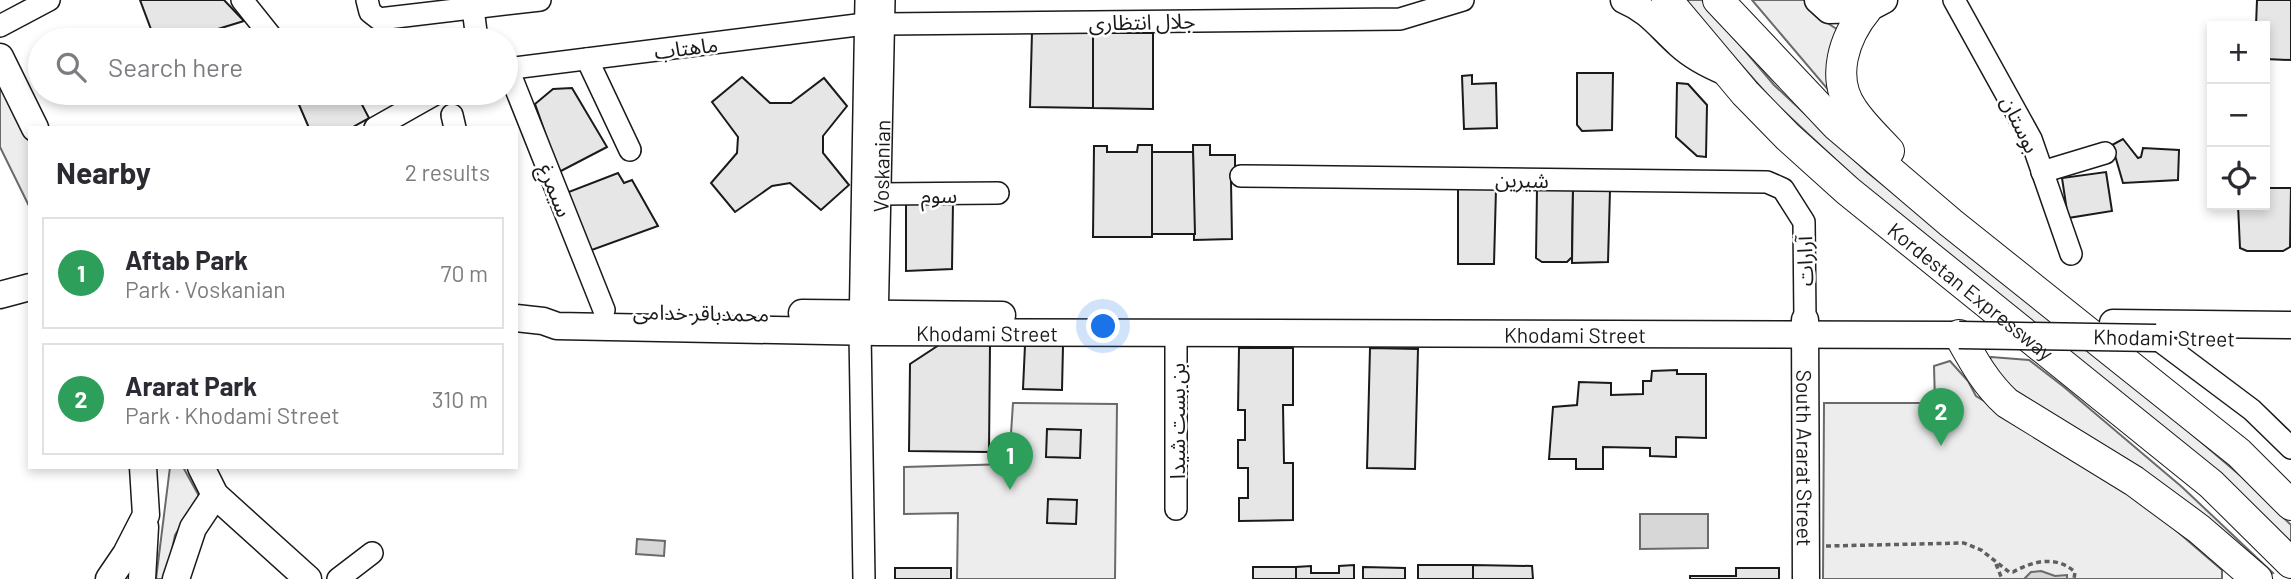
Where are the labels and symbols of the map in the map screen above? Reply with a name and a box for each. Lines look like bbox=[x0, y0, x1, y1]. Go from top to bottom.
street label: جلال انتظاری bbox=[1088, 8, 1196, 35]
street label: ماهتاب bbox=[653, 31, 719, 64]
street label: بوستان bbox=[1996, 91, 2045, 157]
street label: Voskanian bbox=[867, 119, 894, 213]
street label: سیمرغ bbox=[530, 160, 578, 222]
street label: شیرین bbox=[1495, 166, 1549, 193]
street label: سوم bbox=[921, 182, 957, 212]
street label: Kordestan Expressway bbox=[1883, 216, 2059, 365]
street label: آرارات bbox=[1791, 235, 1818, 286]
street label: محمدباقر خدامی bbox=[633, 298, 769, 327]
your location bbox=[1086, 309, 1120, 343]
street label: Khodami Street bbox=[916, 320, 1058, 345]
street label: Khodami Street bbox=[1504, 321, 1646, 347]
street label: Khodami Street bbox=[2093, 323, 2235, 351]
street label: بن بست شیدا bbox=[1164, 363, 1190, 479]
street label: South Ararat Street bbox=[1793, 370, 1818, 546]
pin: 2 bbox=[1918, 388, 1964, 446]
pin: 1 bbox=[987, 432, 1033, 490]

